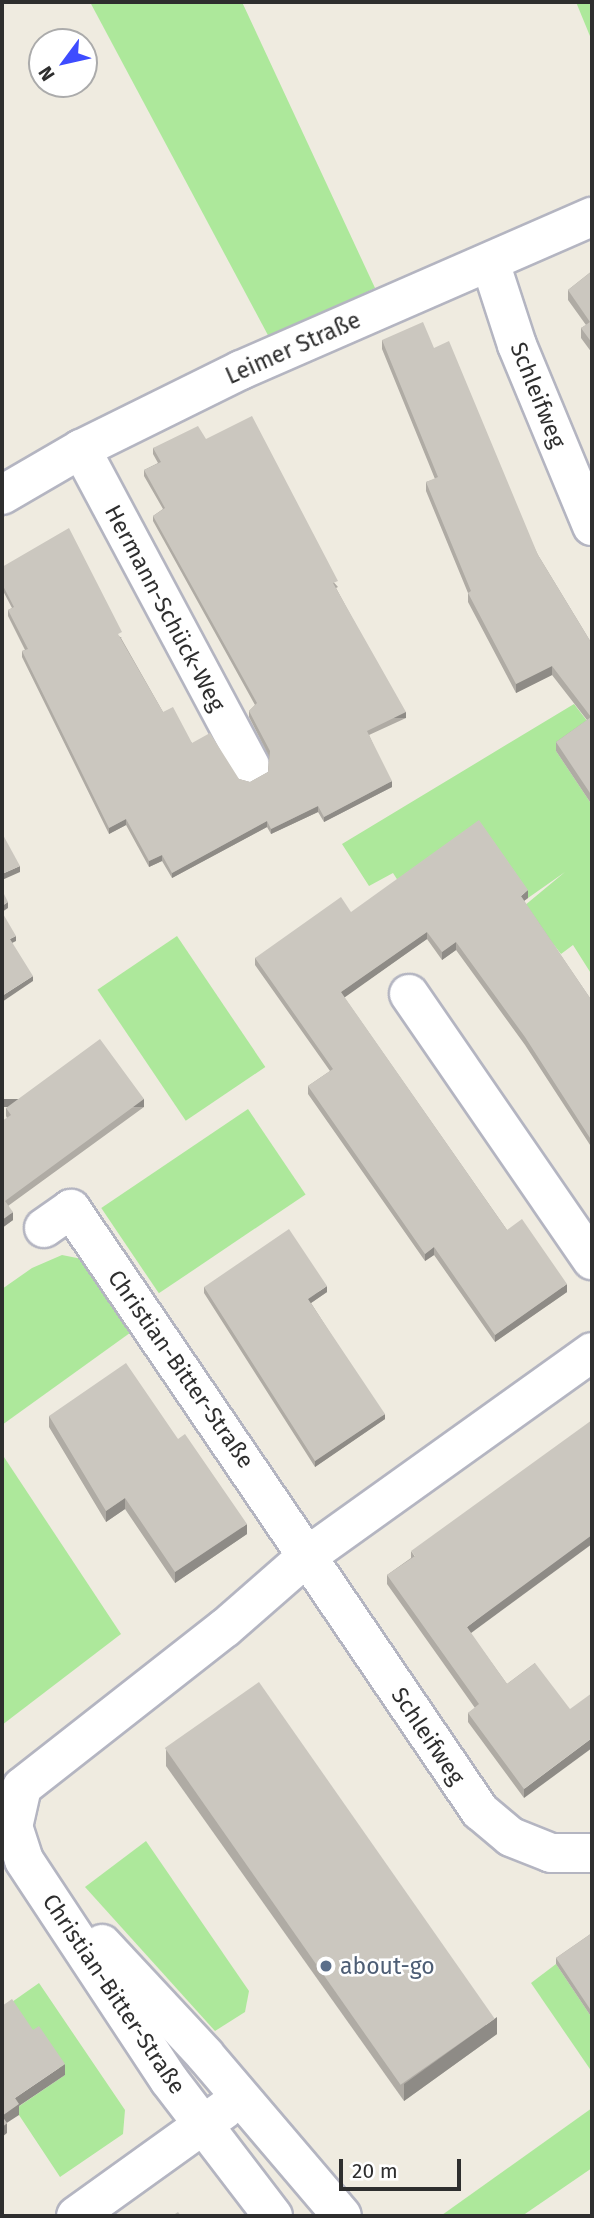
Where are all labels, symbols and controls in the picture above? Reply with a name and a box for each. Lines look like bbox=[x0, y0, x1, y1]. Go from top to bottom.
north arrow bbox=[28, 28, 98, 98]
text: N bbox=[34, 62, 60, 85]
street label: Leimer Straße bbox=[221, 306, 365, 390]
street label: Schleifweg bbox=[504, 338, 572, 452]
street label: Hermann-Schück-Weg bbox=[99, 500, 231, 716]
street label: Christian-Bitter-Straße bbox=[102, 1265, 260, 1473]
street label: Schleifweg bbox=[385, 1682, 471, 1790]
street label: Christian-Bitter-Straße bbox=[37, 1889, 191, 2099]
place label: about-go bbox=[340, 1952, 435, 1980]
marker: about-go bbox=[318, 1958, 334, 1974]
scale bar bbox=[342, 2144, 464, 2188]
text: 20 m bbox=[352, 2158, 398, 2184]

